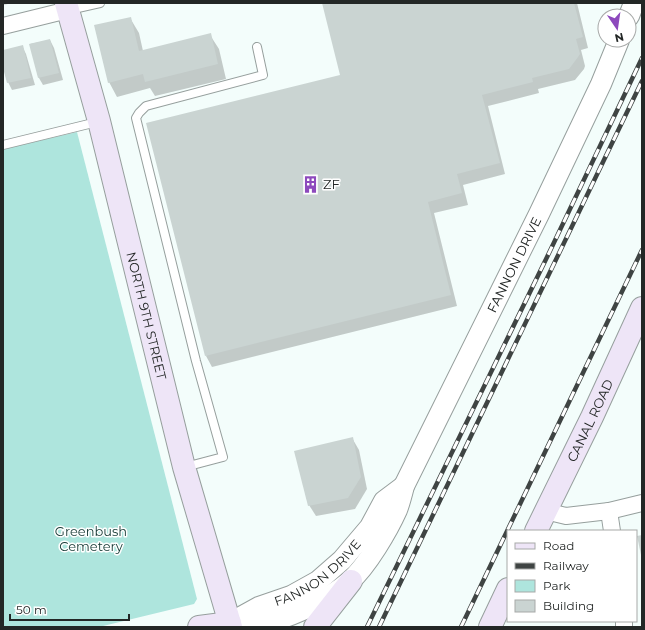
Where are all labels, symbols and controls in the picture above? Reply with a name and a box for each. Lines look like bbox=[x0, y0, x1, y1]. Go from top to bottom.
north arrow bbox=[597, 8, 637, 48]
text: N bbox=[613, 30, 625, 46]
building icon: ZF bbox=[300, 174, 320, 194]
place label: ZF bbox=[323, 176, 340, 192]
street label: FANNON DRIVE bbox=[483, 214, 544, 315]
street label: NORTH 9TH STREET bbox=[123, 250, 170, 382]
street label: CANAL ROAD bbox=[563, 376, 616, 464]
park label: Greenbush Cemetery bbox=[55, 523, 127, 554]
legend bbox=[507, 530, 637, 622]
street label: FANNON DRIVE bbox=[272, 536, 364, 609]
text: Road bbox=[543, 538, 574, 553]
text: Railway bbox=[543, 558, 589, 573]
text: Park bbox=[543, 578, 571, 593]
scale bar bbox=[10, 596, 129, 622]
text: Building bbox=[543, 598, 594, 613]
text: 50 m bbox=[16, 602, 47, 617]

